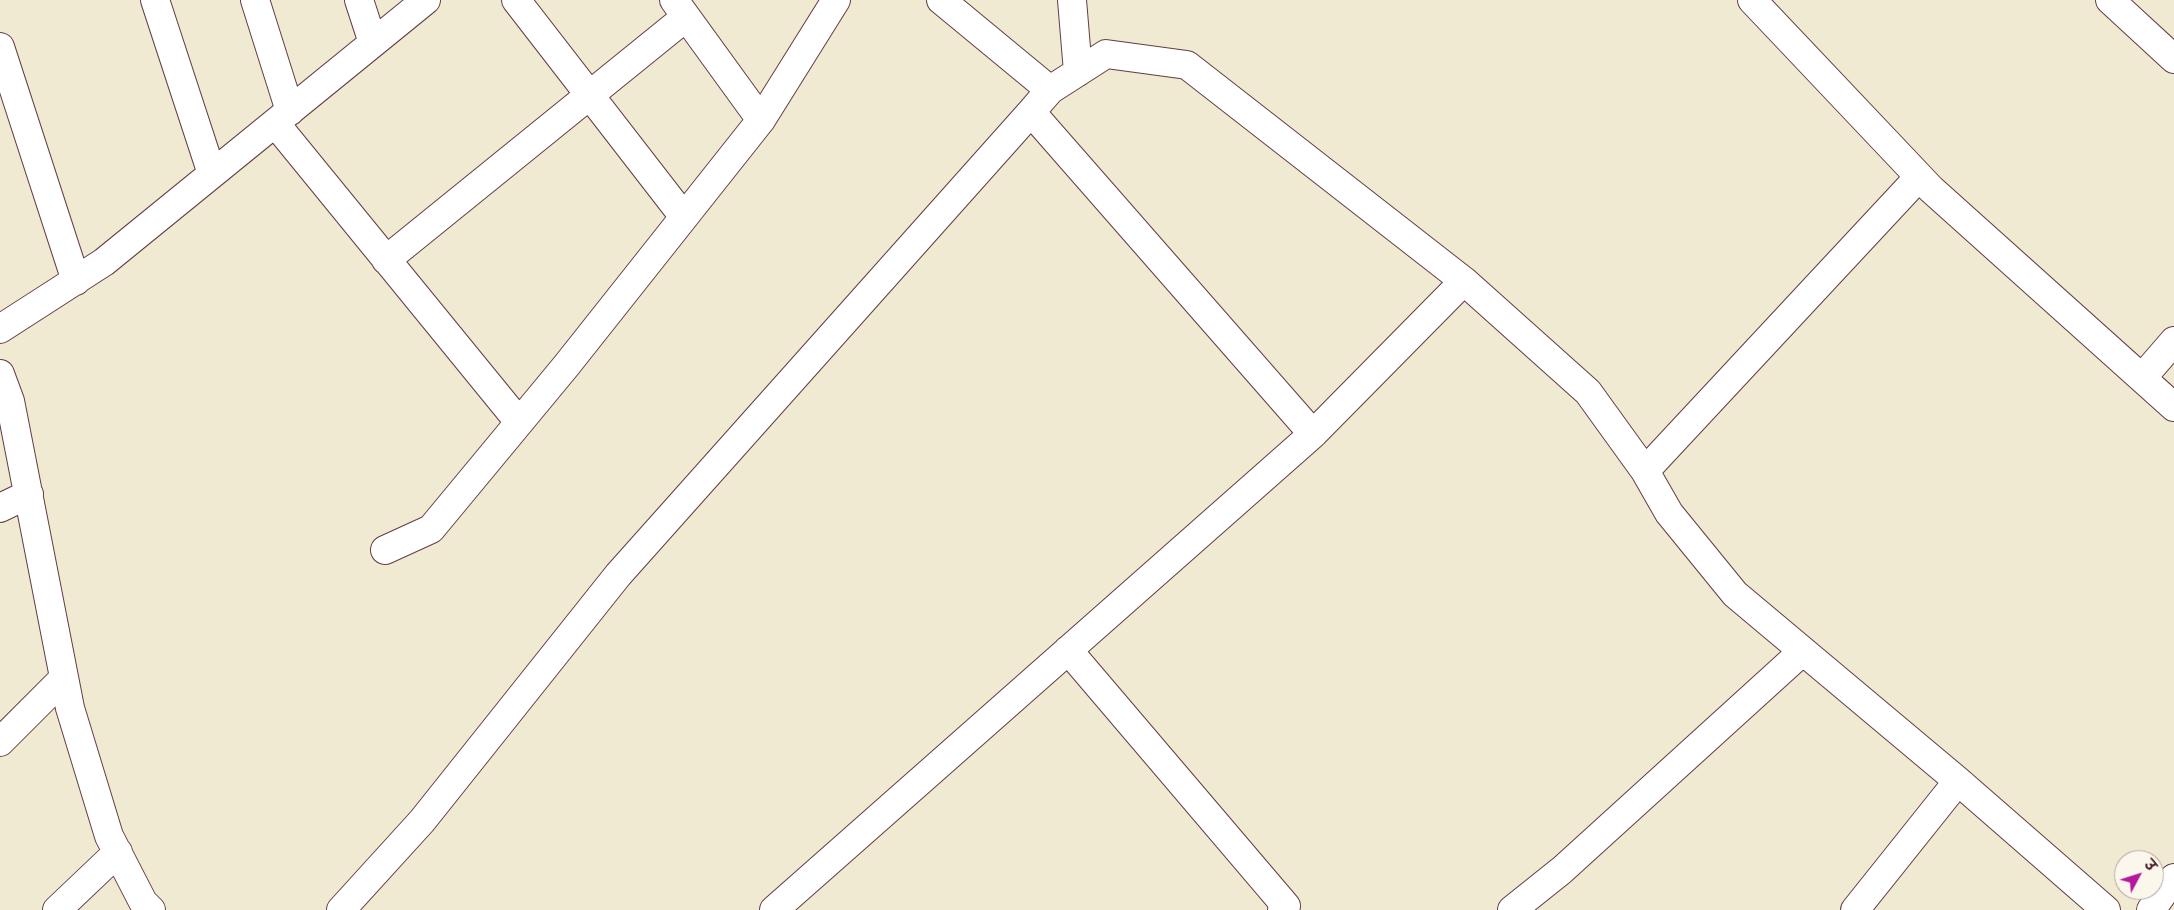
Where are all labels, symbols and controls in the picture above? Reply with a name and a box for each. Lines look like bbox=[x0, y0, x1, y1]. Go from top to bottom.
north arrow bbox=[2114, 850, 2164, 900]
text: उ bbox=[2140, 857, 2160, 875]

